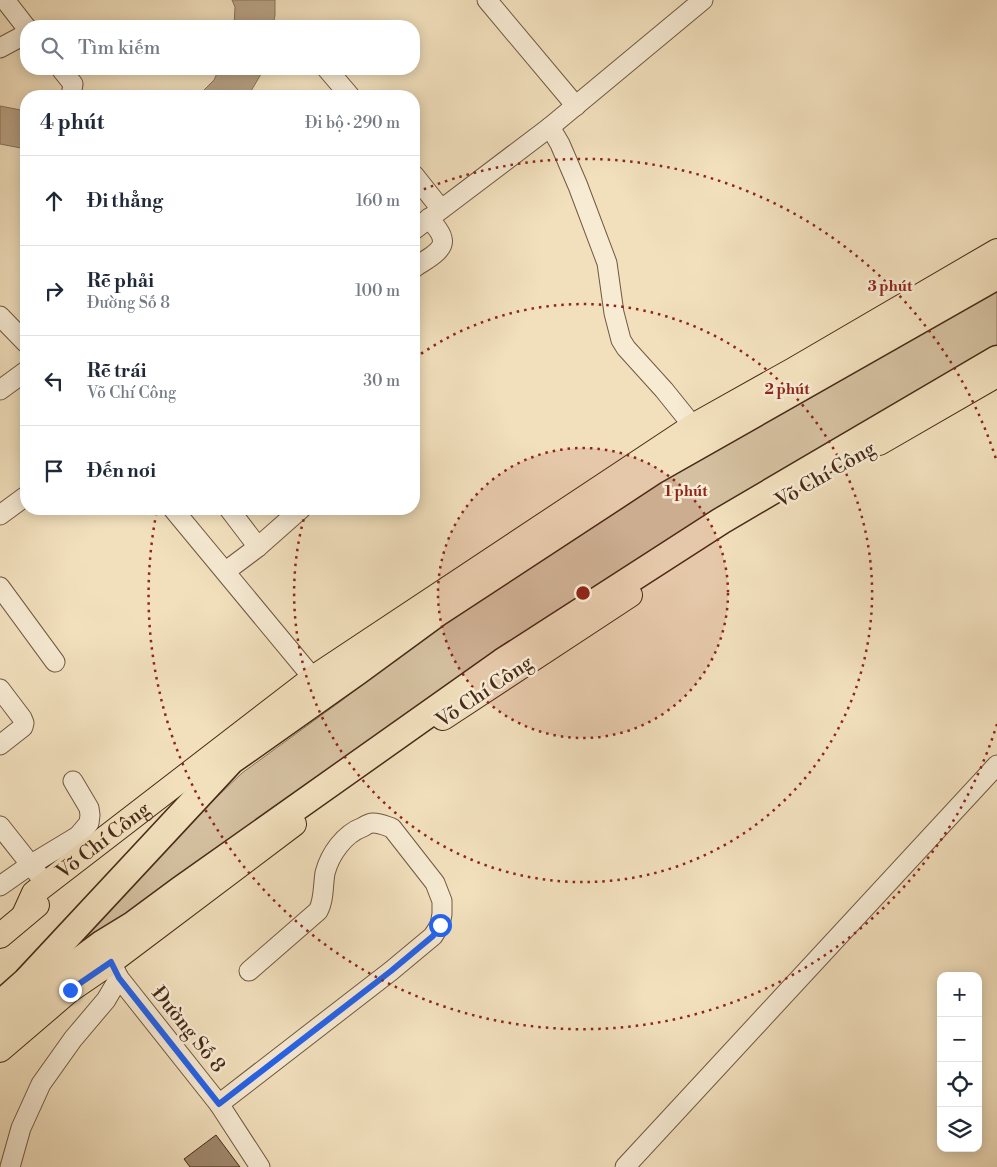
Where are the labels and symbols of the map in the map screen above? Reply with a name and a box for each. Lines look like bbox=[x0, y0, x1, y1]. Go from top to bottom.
text: 3 phút bbox=[868, 277, 913, 296]
text: 2 phút bbox=[764, 380, 810, 399]
street label: Võ Chí Công bbox=[770, 436, 881, 515]
text: 1 phút bbox=[665, 482, 708, 501]
centre of rings bbox=[574, 584, 592, 602]
street label: Võ Chí Công bbox=[431, 650, 539, 734]
street label: Võ Chí Công bbox=[51, 797, 156, 886]
route start bbox=[429, 914, 452, 937]
route end bbox=[59, 979, 82, 1002]
street label: Đường Số 8 bbox=[145, 982, 230, 1078]

